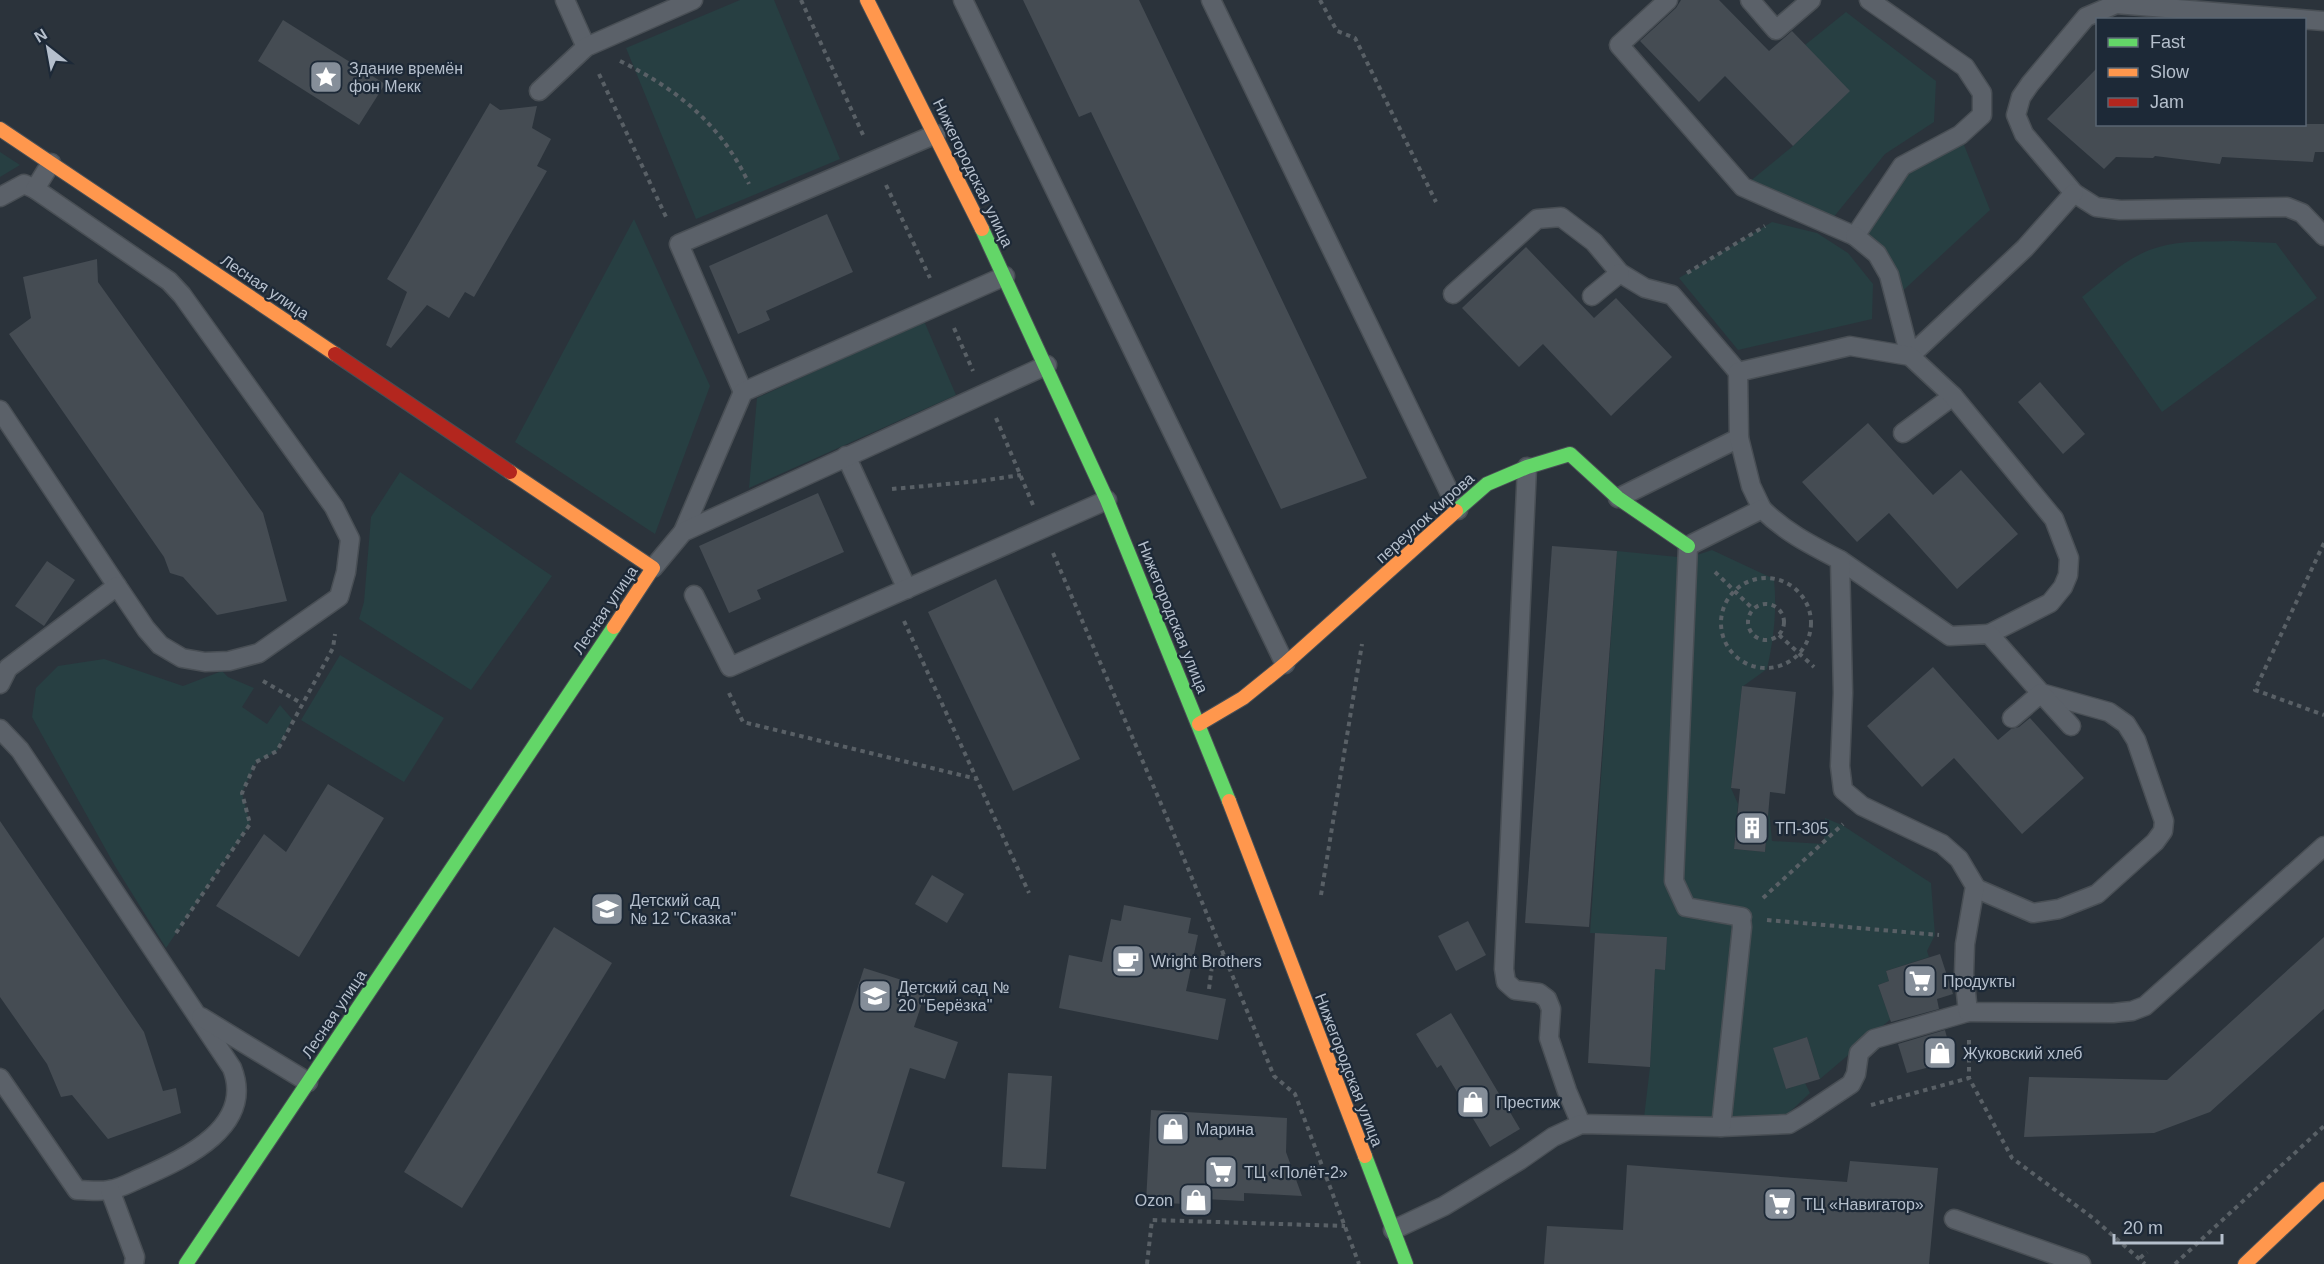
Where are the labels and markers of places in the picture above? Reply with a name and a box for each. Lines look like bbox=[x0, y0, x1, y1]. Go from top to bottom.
place icon: Здание времён фон Мекк bbox=[308, 59, 344, 95]
place label: Здание времён фон Мекк bbox=[349, 60, 463, 95]
building icon: ТП-305 bbox=[1734, 810, 1770, 846]
place label: ТП-305 bbox=[1775, 820, 1828, 837]
school or university icon: Детский сад № 12 "Сказка" bbox=[589, 891, 625, 927]
place label: Детский сад № 12 "Сказка" bbox=[630, 892, 736, 927]
cafe icon: Wright Brothers bbox=[1110, 943, 1146, 979]
place label: Wright Brothers bbox=[1151, 953, 1262, 970]
supermarket icon: Продукты bbox=[1902, 963, 1938, 999]
place label: Продукты bbox=[1943, 973, 2015, 990]
school or university icon: Детский сад № 20 "Берёзка" bbox=[857, 978, 893, 1014]
place label: Детский сад № 20 "Берёзка" bbox=[898, 979, 1010, 1014]
shop icon: Жуковский хлеб bbox=[1922, 1035, 1958, 1071]
place label: Жуковский хлеб bbox=[1963, 1045, 2083, 1062]
shop icon: Престиж bbox=[1455, 1084, 1491, 1120]
place label: Престиж bbox=[1496, 1094, 1561, 1111]
shop icon: Марина bbox=[1155, 1111, 1191, 1147]
place label: Марина bbox=[1196, 1121, 1254, 1138]
supermarket icon: ТЦ «Полёт-2» bbox=[1203, 1154, 1239, 1190]
place label: ТЦ «Полёт-2» bbox=[1244, 1164, 1348, 1181]
shop icon: Ozon bbox=[1178, 1182, 1214, 1218]
supermarket icon: ТЦ «Навигатор» bbox=[1762, 1186, 1798, 1222]
place label: Ozon bbox=[1135, 1192, 1173, 1209]
place label: ТЦ «Навигатор» bbox=[1803, 1196, 1924, 1213]

